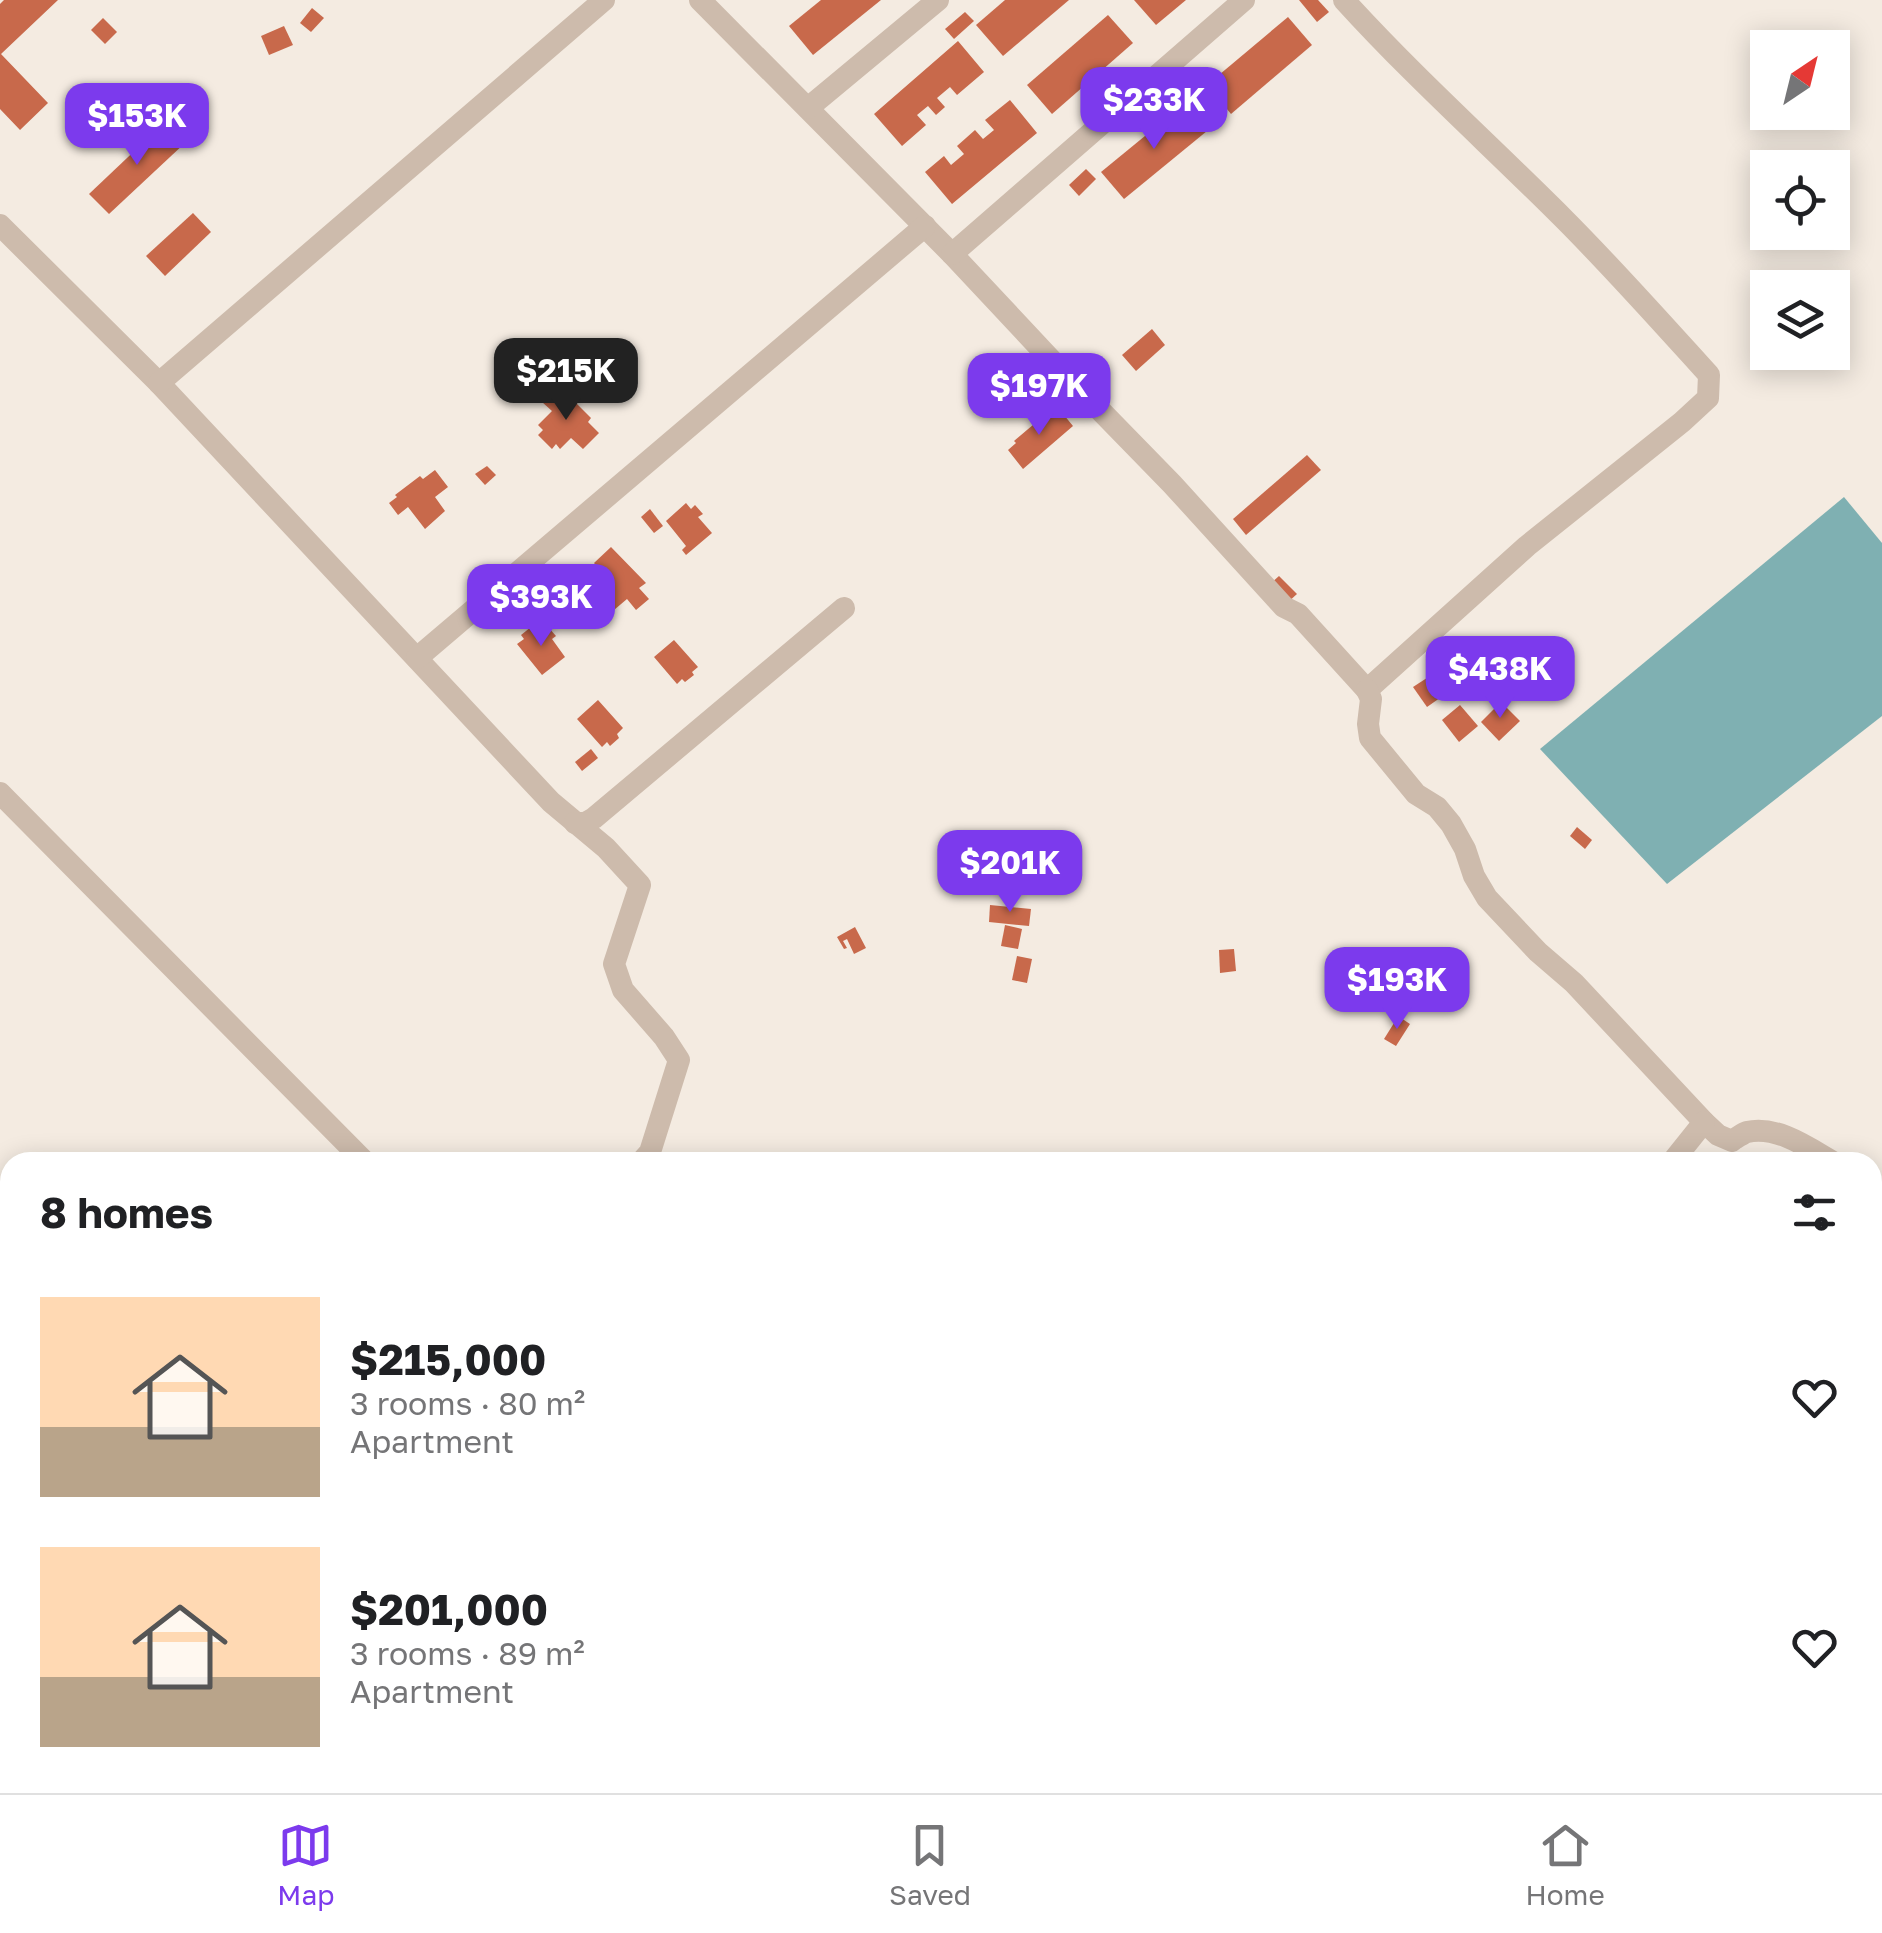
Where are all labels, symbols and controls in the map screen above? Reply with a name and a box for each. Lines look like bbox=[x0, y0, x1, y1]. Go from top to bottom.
north arrow bbox=[1750, 30, 1850, 130]
map controls bbox=[1750, 30, 1850, 370]
pin: $233K bbox=[1084, 67, 1224, 152]
text: $233K bbox=[1102, 80, 1206, 118]
pin: $153K bbox=[67, 83, 207, 168]
text: $153K bbox=[87, 96, 187, 134]
button: locate bbox=[1750, 150, 1850, 250]
button: layers bbox=[1750, 270, 1850, 370]
pin: $215K bbox=[496, 338, 636, 423]
text: $215K bbox=[516, 351, 616, 389]
pin: $197K bbox=[969, 353, 1109, 438]
text: $197K bbox=[990, 366, 1088, 404]
pin: $393K bbox=[471, 564, 611, 649]
text: $393K bbox=[489, 577, 593, 615]
pin: $438K bbox=[1430, 636, 1570, 721]
text: $438K bbox=[1448, 649, 1552, 687]
pin: $201K bbox=[940, 830, 1080, 915]
text: $201K bbox=[959, 843, 1061, 881]
pin: $193K bbox=[1327, 947, 1467, 1032]
text: $193K bbox=[1347, 960, 1447, 998]
icon: filters bbox=[1787, 1185, 1842, 1240]
text: 8 homes bbox=[40, 1187, 213, 1237]
text: $215,000 bbox=[350, 1334, 546, 1384]
icon: home bbox=[120, 1337, 240, 1457]
icon: heart bbox=[1787, 1370, 1842, 1425]
text: 3 rooms · 80 m² bbox=[350, 1384, 585, 1422]
text: Apartment bbox=[350, 1422, 514, 1460]
text: $201,000 bbox=[350, 1584, 548, 1634]
icon: home bbox=[120, 1587, 240, 1707]
icon: heart bbox=[1787, 1620, 1842, 1675]
text: 3 rooms · 89 m² bbox=[350, 1634, 585, 1672]
text: Apartment bbox=[350, 1672, 514, 1710]
tab: Map bbox=[277, 1818, 334, 1911]
tab: Saved bbox=[889, 1818, 971, 1911]
tab: Home bbox=[1526, 1818, 1605, 1911]

